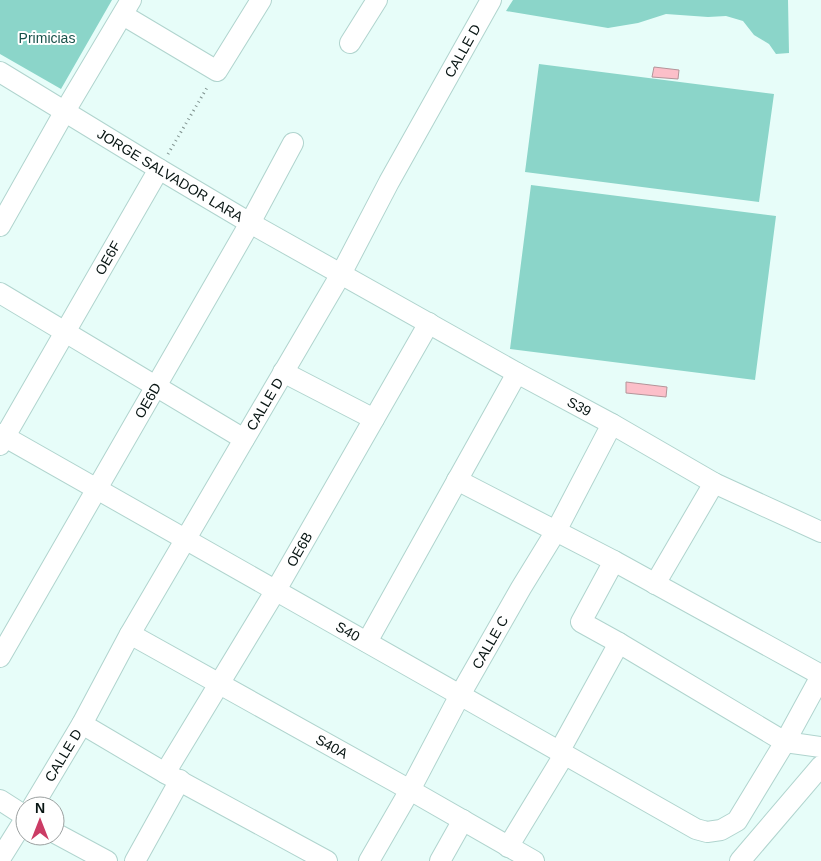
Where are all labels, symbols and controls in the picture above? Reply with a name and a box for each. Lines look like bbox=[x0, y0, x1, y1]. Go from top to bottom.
street label: CALLE D bbox=[441, 21, 484, 80]
park label: Primicias bbox=[19, 30, 75, 46]
street label: JORGE SALVADOR LARA bbox=[94, 125, 246, 225]
street label: OE6F bbox=[92, 238, 124, 278]
street label: CALLE D bbox=[243, 375, 286, 433]
street label: OE6D bbox=[131, 380, 164, 421]
street label: S39 bbox=[565, 393, 594, 419]
street label: OE6B bbox=[283, 529, 316, 569]
street label: CALLE C bbox=[469, 613, 511, 672]
street label: S40 bbox=[333, 618, 363, 645]
street label: CALLE D bbox=[41, 726, 85, 785]
street label: S40A bbox=[313, 731, 351, 762]
north arrow bbox=[15, 796, 65, 846]
text: N bbox=[35, 800, 45, 816]

